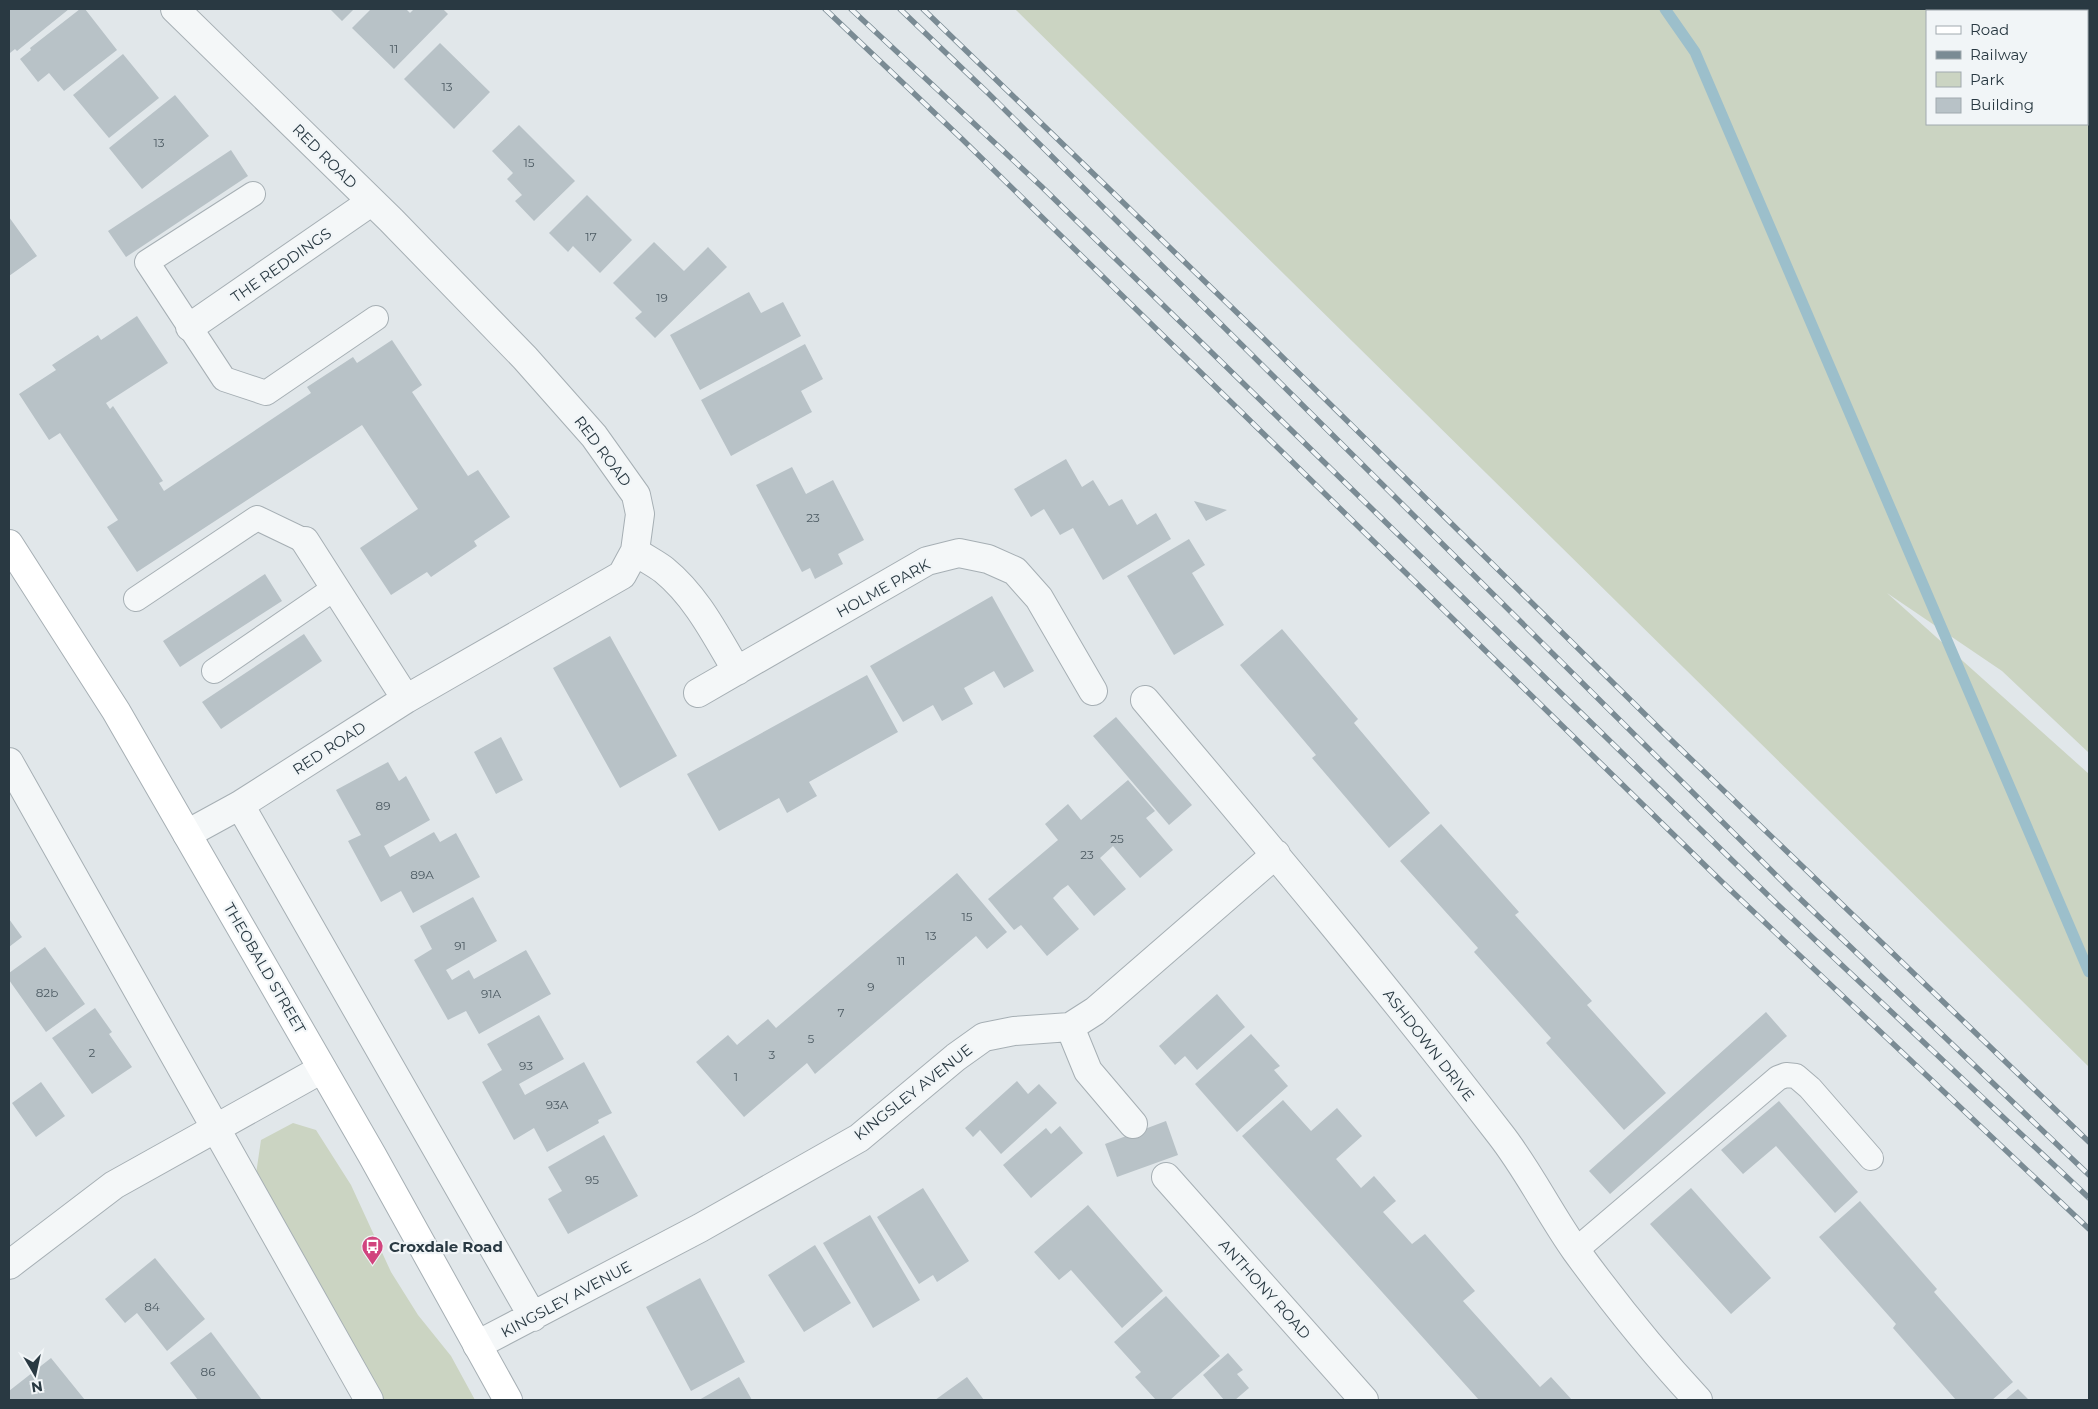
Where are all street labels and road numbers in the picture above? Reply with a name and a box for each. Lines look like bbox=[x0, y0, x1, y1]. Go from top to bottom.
street label: RED ROAD bbox=[289, 120, 361, 192]
street label: THE REDDINGS bbox=[227, 223, 335, 307]
street label: RED ROAD bbox=[570, 412, 636, 490]
street label: HOLME PARK bbox=[833, 554, 933, 622]
street label: RED ROAD bbox=[289, 717, 369, 779]
street label: THEOBALD STREET bbox=[220, 899, 310, 1037]
street label: ASHDOWN DRIVE bbox=[1379, 985, 1479, 1105]
street label: KINGSLEY AVENUE bbox=[850, 1040, 976, 1144]
street label: ANTHONY ROAD bbox=[1215, 1235, 1315, 1343]
street label: KINGSLEY AVENUE bbox=[498, 1257, 634, 1341]

